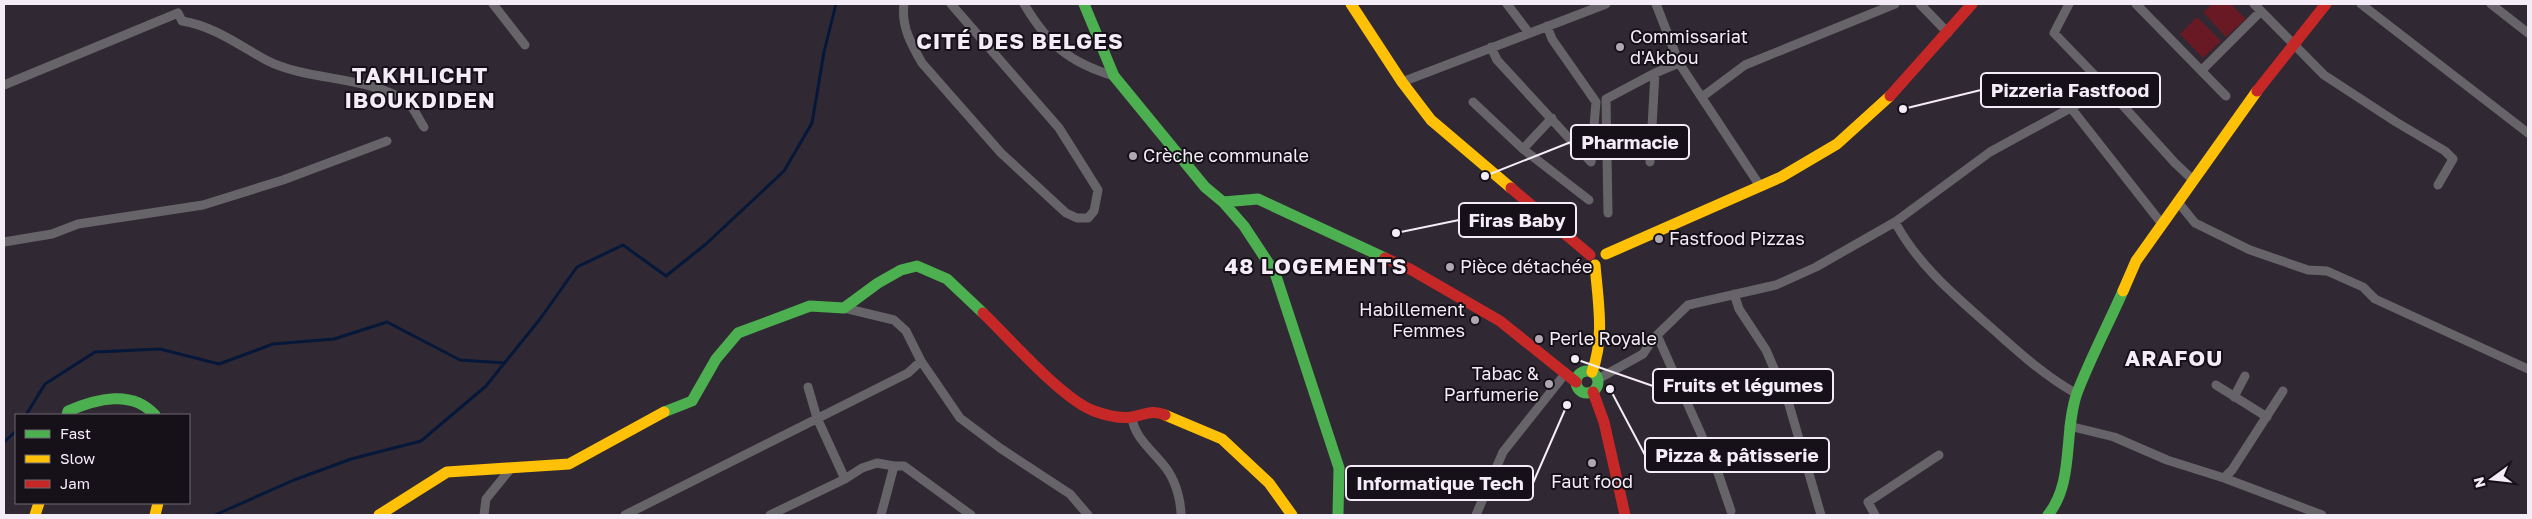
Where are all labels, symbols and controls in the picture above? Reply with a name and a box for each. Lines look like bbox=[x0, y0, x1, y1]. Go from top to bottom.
place label: Commissariat d'Akbou bbox=[1630, 25, 1748, 68]
district label: CITÉ DES BELGES bbox=[916, 27, 1124, 54]
marker: Commissariat d'Akbou bbox=[1614, 41, 1626, 53]
district label: TAKHLICHT IBOUKDIDEN bbox=[344, 61, 496, 113]
callout: Pizzeria Fastfood bbox=[1981, 73, 2160, 107]
text: Pizzeria Fastfood bbox=[1991, 78, 2149, 101]
callout: Pharmacie bbox=[1571, 125, 1689, 159]
text: Pharmacie bbox=[1581, 130, 1679, 153]
place label: Crèche communale bbox=[1143, 144, 1309, 166]
marker: Crèche communale bbox=[1127, 150, 1139, 162]
callout: Firas Baby bbox=[1459, 203, 1576, 237]
text: Firas Baby bbox=[1468, 208, 1566, 231]
place label: Fastfood Pizzas bbox=[1669, 227, 1805, 249]
marker: Fastfood Pizzas bbox=[1653, 233, 1665, 245]
district label: 48 LOGEMENTS bbox=[1224, 252, 1408, 279]
place label: Pièce détachée bbox=[1460, 255, 1592, 277]
marker: Pièce détachée bbox=[1444, 261, 1456, 273]
place label: Habillement Femmes bbox=[1359, 298, 1465, 341]
marker: Habillement Femmes bbox=[1469, 314, 1481, 326]
place label: Perle Royale bbox=[1549, 327, 1657, 349]
marker: Perle Royale bbox=[1533, 333, 1545, 345]
district label: ARAFOU bbox=[2125, 344, 2223, 371]
place label: Tabac & Parfumerie bbox=[1444, 362, 1539, 405]
callout: Fruits et légumes bbox=[1653, 369, 1833, 403]
text: Fruits et légumes bbox=[1663, 373, 1824, 396]
marker: Tabac & Parfumerie bbox=[1543, 378, 1555, 390]
legend bbox=[15, 414, 190, 504]
text: Fast bbox=[60, 424, 91, 442]
callout: Pizza & pâtisserie bbox=[1645, 438, 1829, 472]
text: Pizza & pâtisserie bbox=[1655, 443, 1819, 466]
text: Slow bbox=[60, 449, 95, 467]
north arrow bbox=[2467, 454, 2517, 504]
marker: Faut food bbox=[1586, 457, 1598, 469]
callout: Informatique Tech bbox=[1346, 466, 1533, 500]
place label: Faut food bbox=[1551, 470, 1633, 492]
text: Informatique Tech bbox=[1356, 471, 1524, 494]
text: Jam bbox=[60, 474, 90, 492]
text: N bbox=[2469, 475, 2489, 490]

